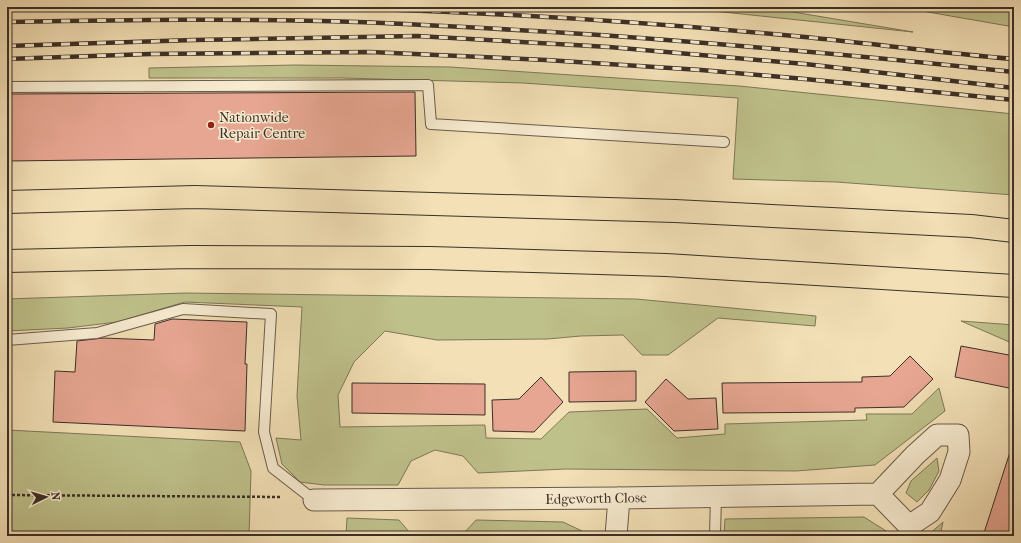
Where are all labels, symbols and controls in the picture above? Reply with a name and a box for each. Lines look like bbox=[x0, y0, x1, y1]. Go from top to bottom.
place label: Nationwide Repair Centre bbox=[219, 109, 305, 142]
marker: Nationwide Repair Centre bbox=[206, 120, 216, 130]
north arrow bbox=[26, 477, 66, 517]
street label: Edgeworth Close bbox=[545, 489, 647, 508]
text: N bbox=[49, 491, 62, 502]

